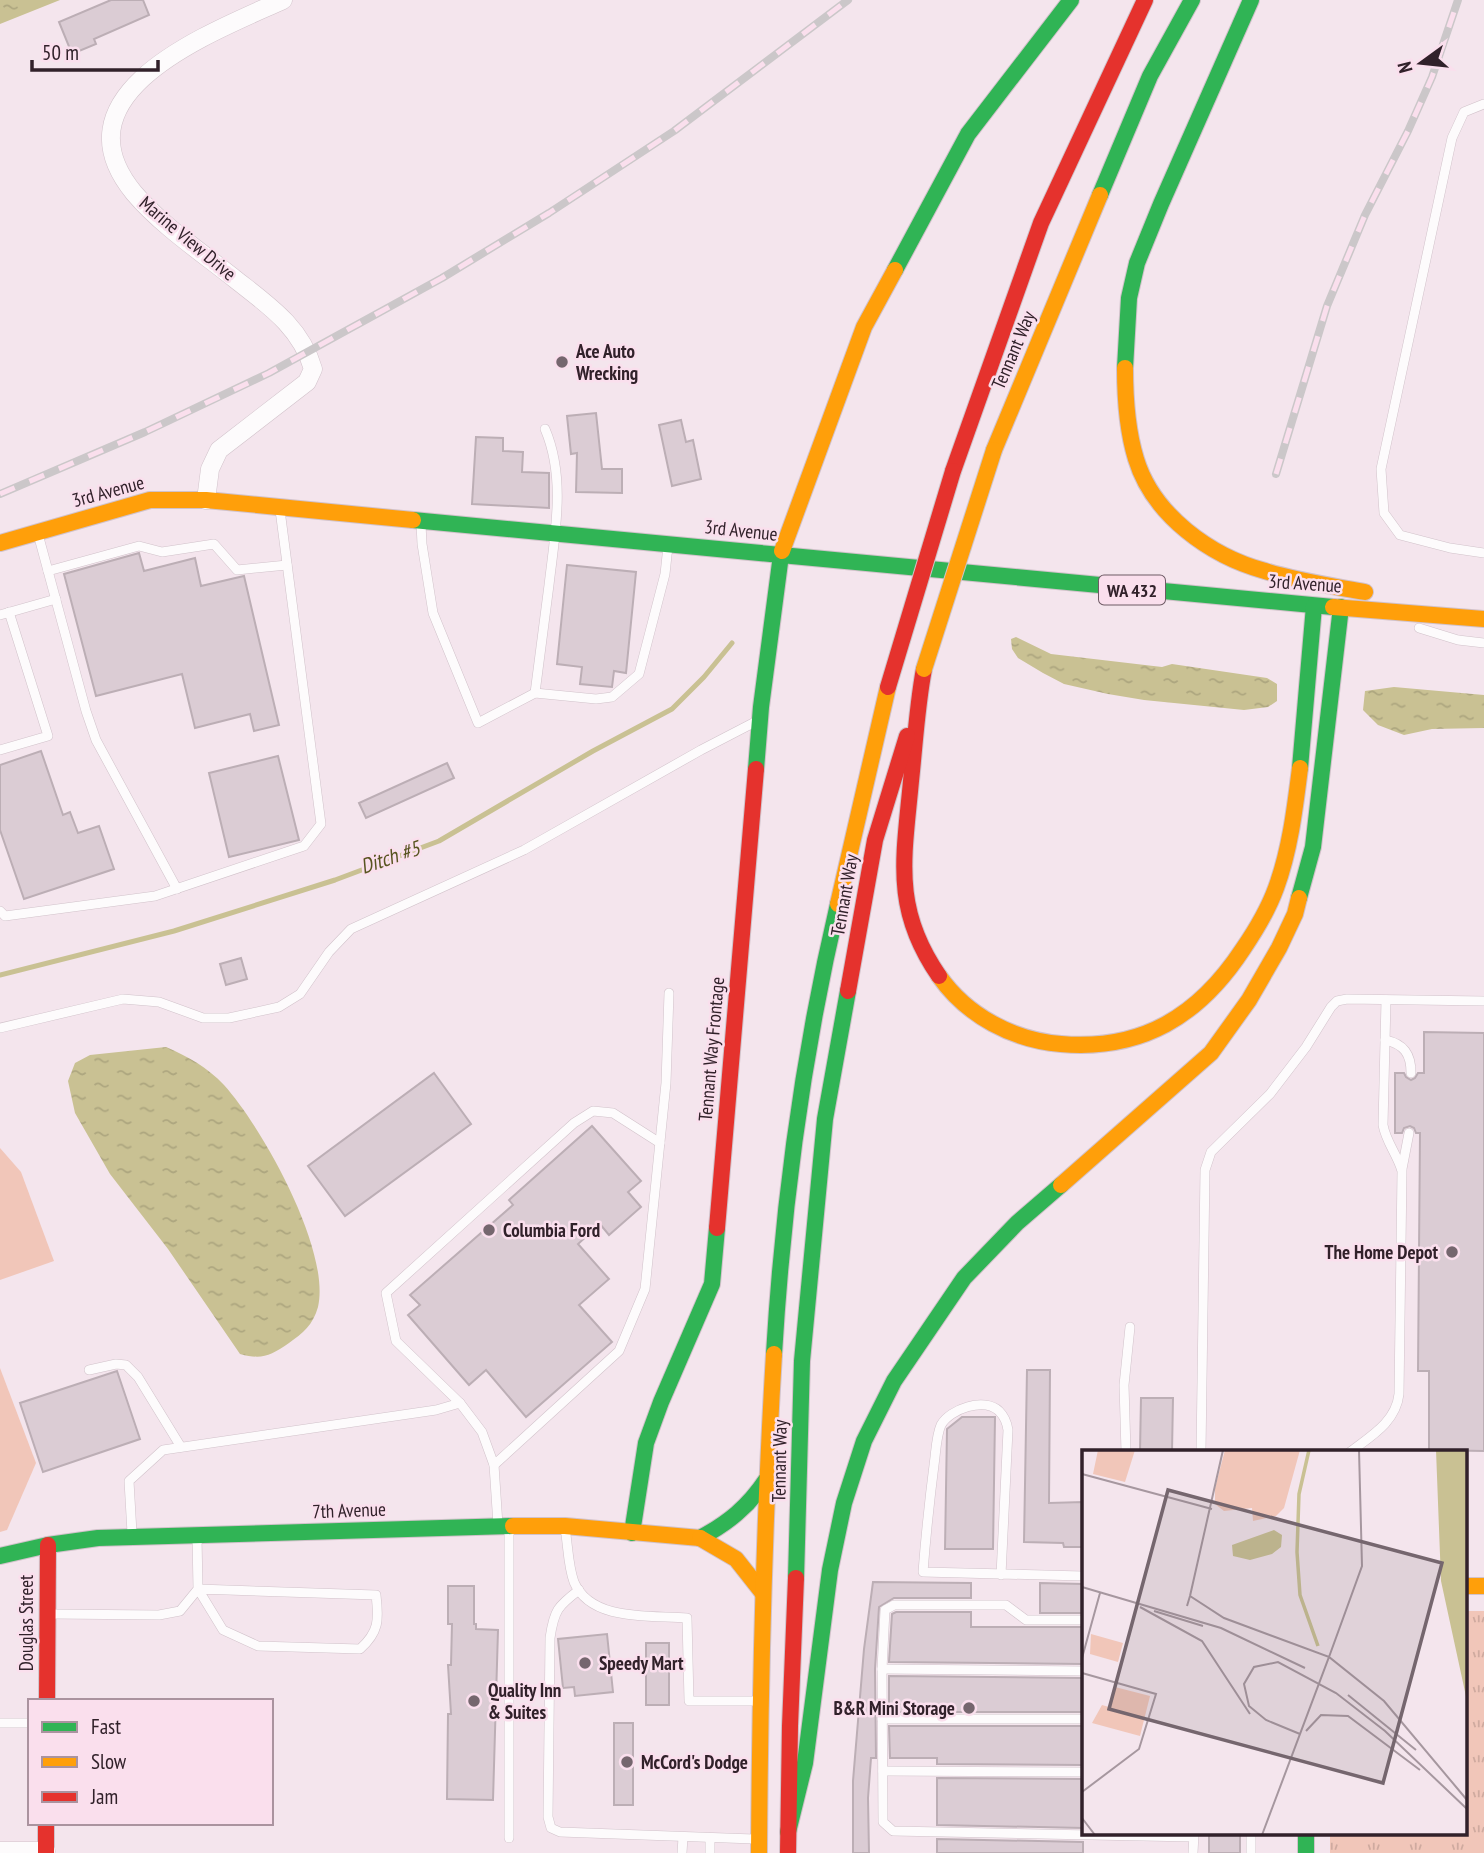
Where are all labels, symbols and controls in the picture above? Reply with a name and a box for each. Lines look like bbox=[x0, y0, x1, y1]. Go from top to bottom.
scale bar bbox=[32, 28, 158, 72]
north arrow bbox=[1386, 28, 1456, 98]
text: 50 m bbox=[42, 39, 79, 66]
text: N bbox=[1392, 59, 1417, 75]
street label: Marine View Drive bbox=[135, 191, 241, 285]
street label: Tennant Way bbox=[986, 306, 1041, 393]
place label: Ace Auto Wrecking bbox=[575, 339, 638, 385]
marker: Ace Auto Wrecking bbox=[554, 354, 570, 370]
street label: 3rd Avenue bbox=[69, 470, 147, 512]
street label: 3rd Avenue bbox=[703, 514, 779, 546]
street label: 3rd Avenue bbox=[1267, 568, 1343, 598]
road number: WA 432 bbox=[1099, 576, 1165, 604]
water label: Ditch #5 bbox=[357, 833, 426, 880]
street label: Tennant Way bbox=[825, 851, 863, 938]
street label: Tennant Way Frontage bbox=[693, 976, 729, 1122]
place label: Columbia Ford bbox=[503, 1218, 600, 1242]
marker: Columbia Ford bbox=[481, 1222, 497, 1238]
place label: The Home Depot bbox=[1324, 1240, 1438, 1264]
marker: The Home Depot bbox=[1444, 1244, 1460, 1260]
street label: Tennant Way bbox=[766, 1419, 792, 1503]
inset map bbox=[1082, 1450, 1466, 1836]
street label: 7th Avenue bbox=[312, 1497, 386, 1523]
street label: Douglas Street bbox=[14, 1574, 38, 1671]
place label: Speedy Mart bbox=[599, 1651, 684, 1675]
marker: Speedy Mart bbox=[577, 1655, 593, 1671]
place label: Quality Inn & Suites bbox=[488, 1678, 561, 1724]
marker: Quality Inn & Suites bbox=[466, 1693, 482, 1709]
place label: B&R Mini Storage bbox=[834, 1696, 955, 1720]
legend bbox=[28, 1699, 273, 1825]
marker: B&R Mini Storage bbox=[961, 1700, 977, 1716]
text: Fast bbox=[91, 1713, 121, 1740]
text: Slow bbox=[91, 1748, 127, 1775]
place label: McCord's Dodge bbox=[641, 1750, 748, 1774]
marker: McCord's Dodge bbox=[619, 1754, 635, 1770]
text: Jam bbox=[90, 1783, 118, 1810]

